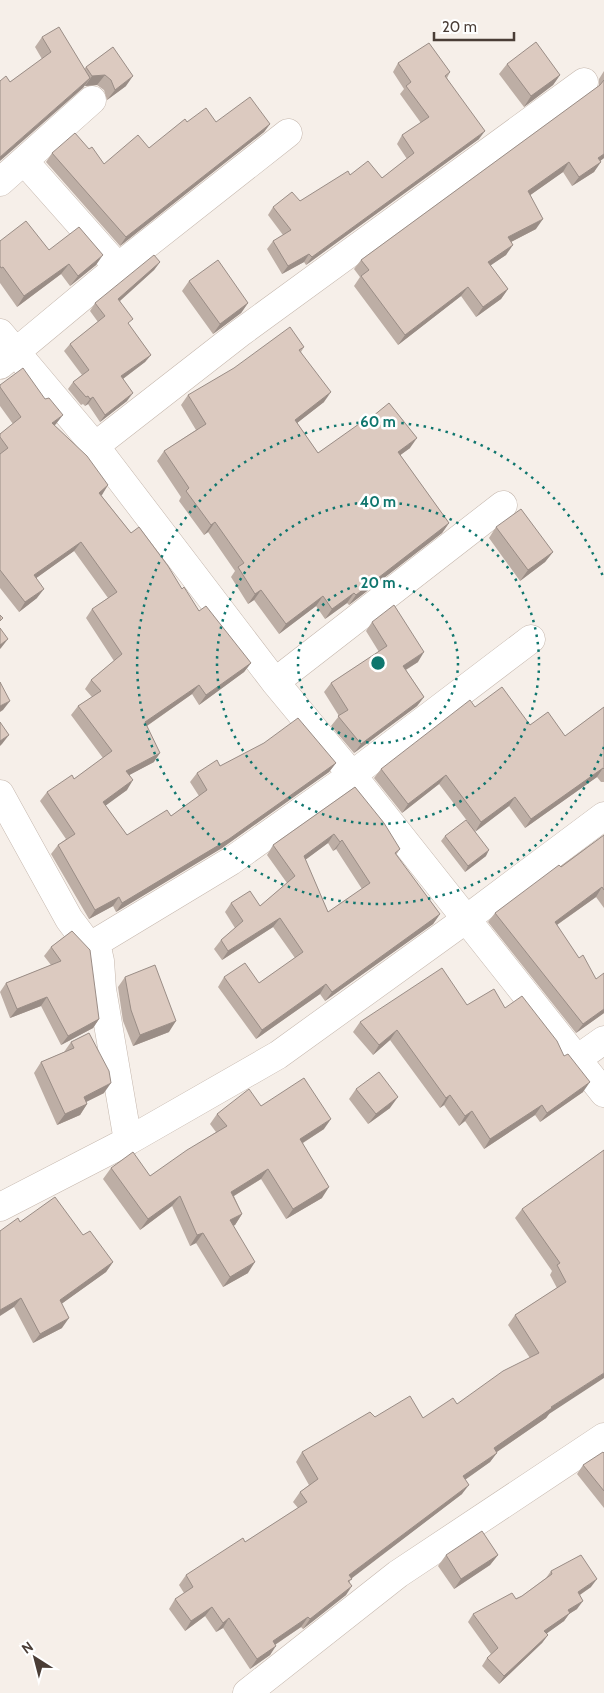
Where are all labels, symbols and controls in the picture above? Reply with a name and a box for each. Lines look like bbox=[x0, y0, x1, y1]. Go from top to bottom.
scale bar bbox=[434, 10, 514, 42]
text: 20 m bbox=[442, 18, 477, 36]
text: 60 m bbox=[360, 413, 396, 431]
text: 40 m bbox=[360, 493, 396, 511]
text: 20 m bbox=[361, 574, 395, 592]
centre of rings bbox=[369, 654, 387, 672]
north arrow bbox=[10, 1633, 60, 1683]
text: N bbox=[18, 1637, 37, 1658]

